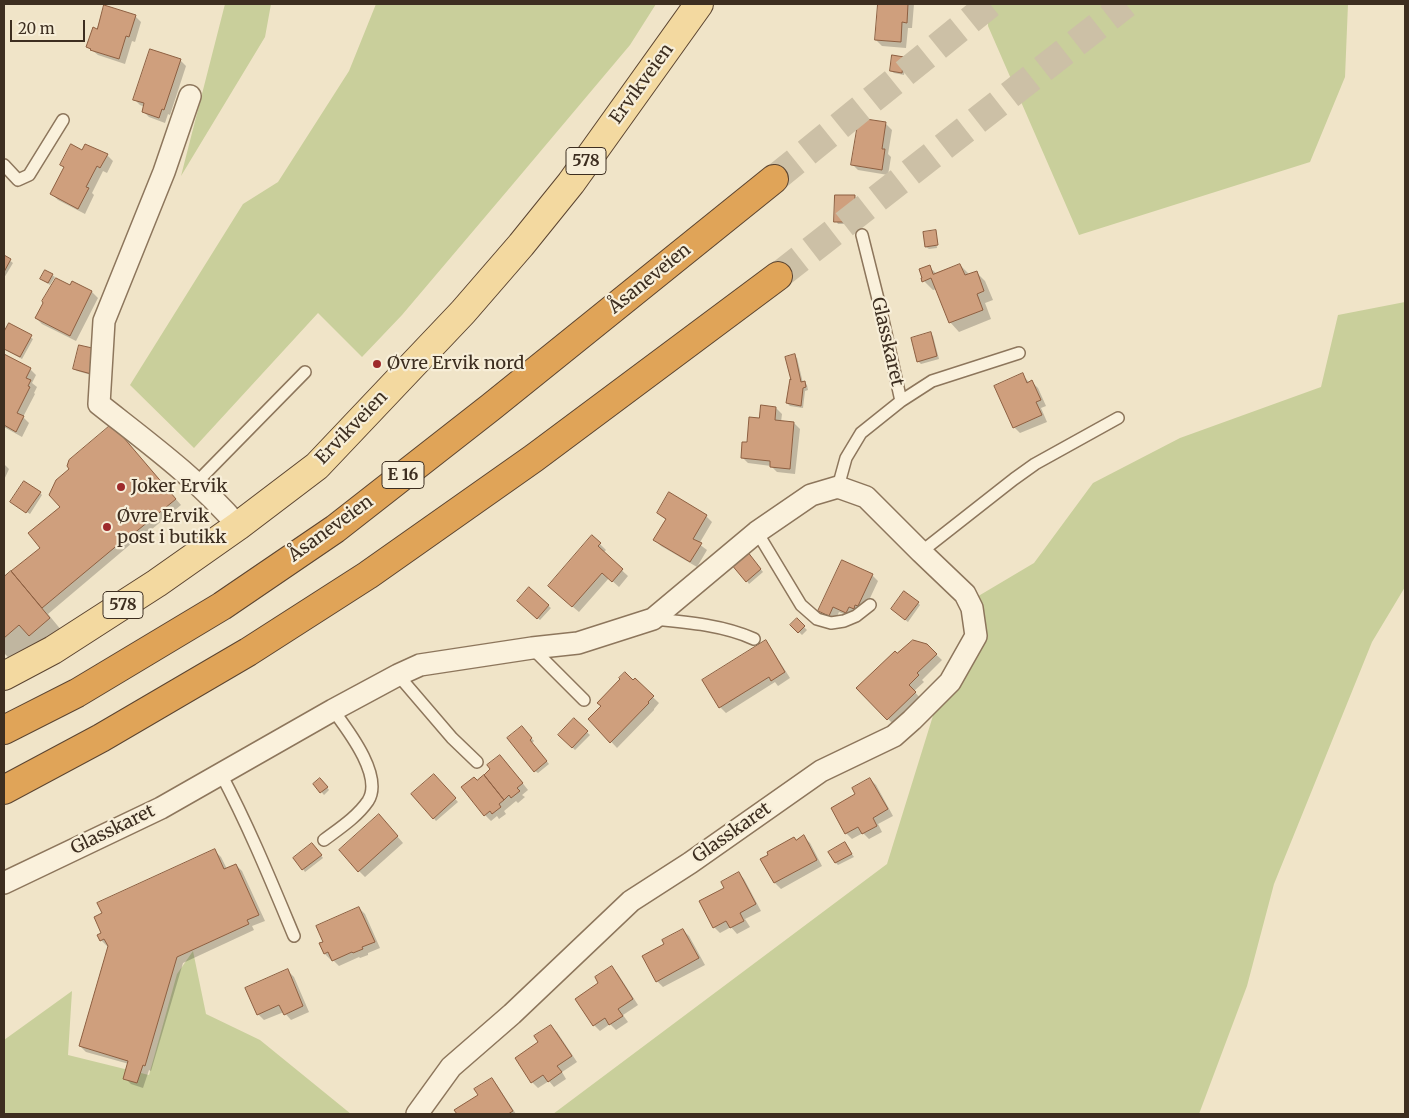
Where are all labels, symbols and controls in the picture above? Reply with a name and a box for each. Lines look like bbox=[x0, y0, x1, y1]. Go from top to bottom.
scale bar bbox=[12, 10, 88, 42]
text: 20 m bbox=[18, 19, 55, 38]
street label: Ervikveien bbox=[606, 40, 678, 128]
road number: 578 bbox=[566, 148, 606, 175]
street label: Åsaneveien bbox=[605, 239, 695, 319]
street label: Glasskaret bbox=[866, 295, 908, 389]
place label: Øvre Ervik nord bbox=[387, 353, 524, 375]
marker: Øvre Ervik nord bbox=[371, 358, 383, 370]
street label: Ervikveien bbox=[312, 387, 392, 469]
road number: E 16 bbox=[382, 462, 424, 488]
place label: Joker Ervik bbox=[131, 476, 228, 498]
marker: Joker Ervik bbox=[115, 481, 127, 493]
street label: Åsaneveien bbox=[284, 491, 378, 567]
place label: Øvre Ervik post i butikk bbox=[117, 506, 227, 548]
marker: Øvre Ervik post i butikk bbox=[101, 521, 113, 533]
road number: 578 bbox=[103, 592, 143, 618]
street label: Glasskaret bbox=[689, 798, 775, 868]
street label: Glasskaret bbox=[67, 800, 159, 860]

